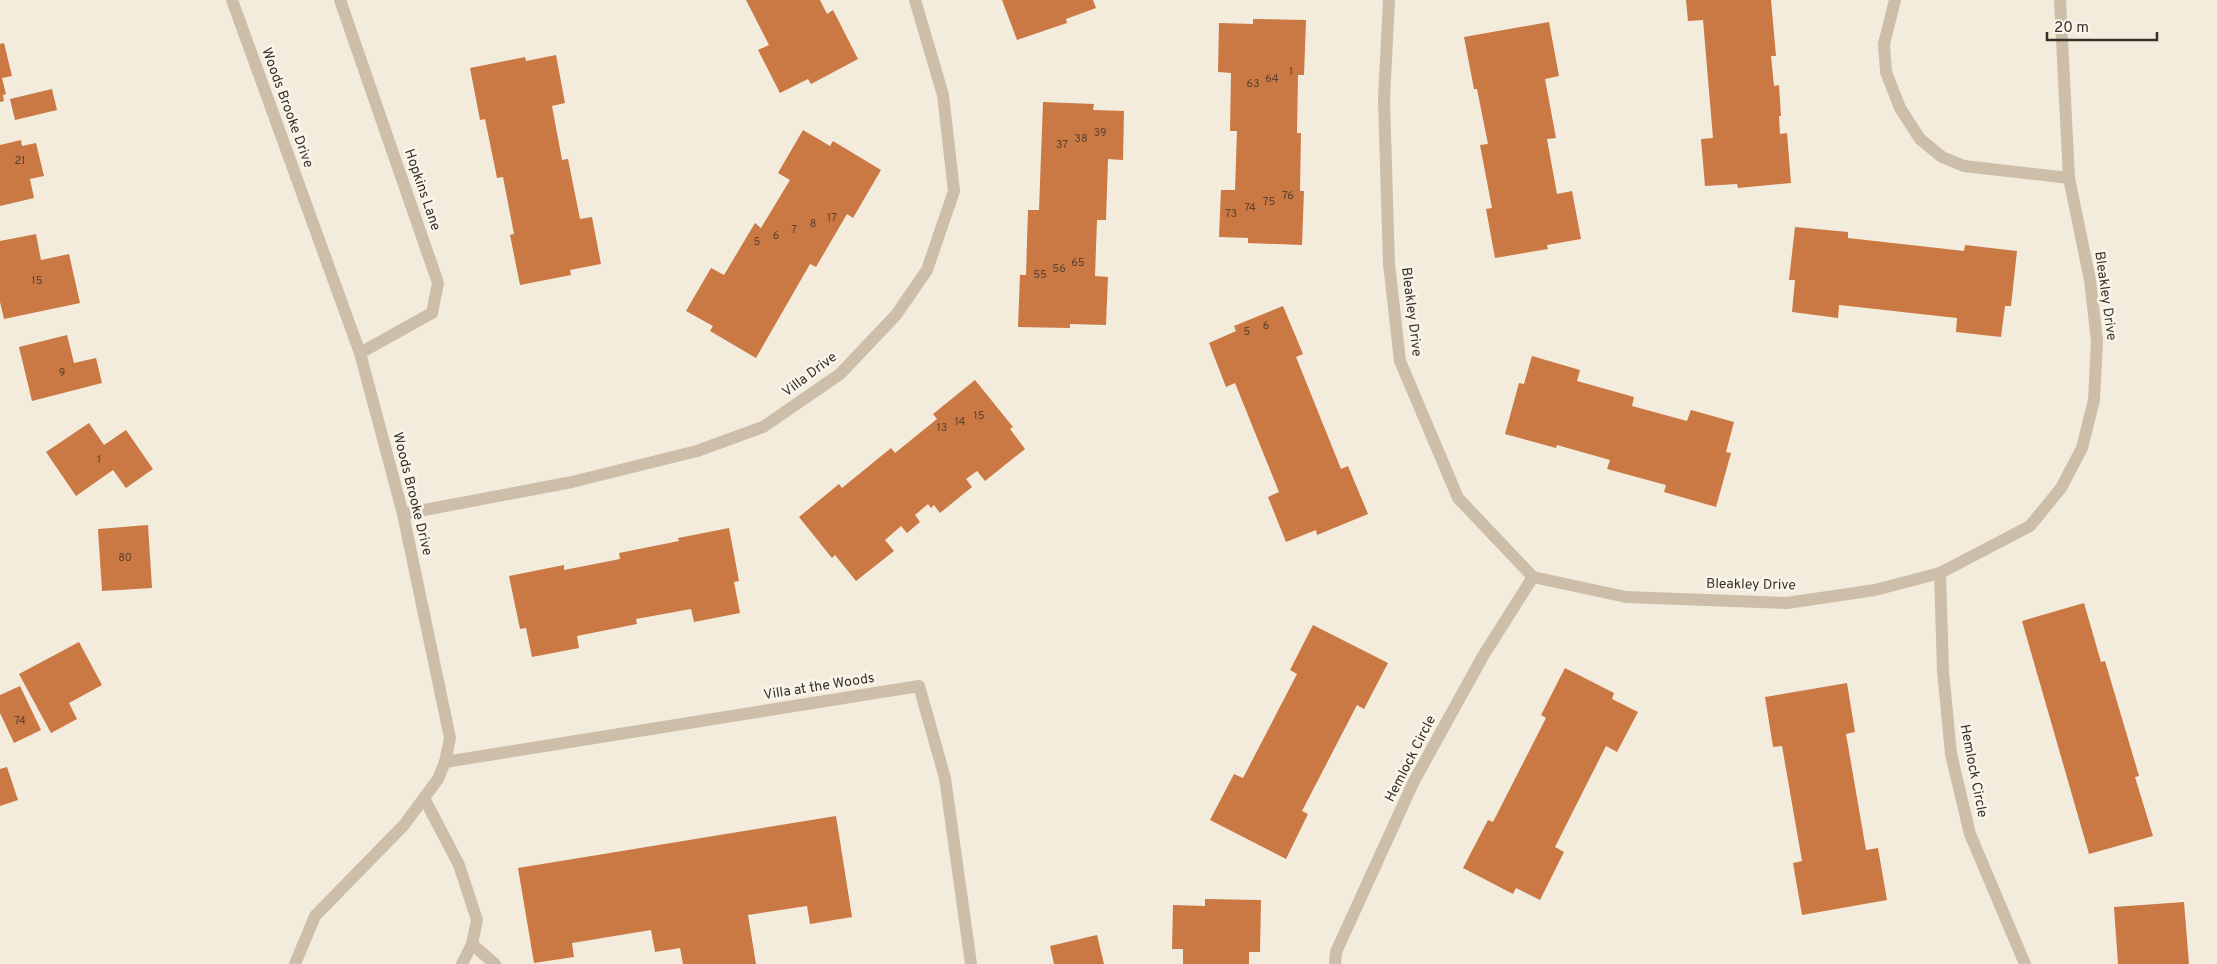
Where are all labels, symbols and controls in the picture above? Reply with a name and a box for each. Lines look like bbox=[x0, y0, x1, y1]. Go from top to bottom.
scale bar bbox=[2047, 10, 2157, 42]
text: 20 m bbox=[2054, 19, 2089, 38]
street label: Woods Brooke Drive bbox=[257, 46, 317, 170]
house number: 1 bbox=[1289, 65, 1293, 79]
house number: 64 bbox=[1265, 72, 1279, 86]
house number: 63 bbox=[1246, 77, 1260, 91]
house number: 39 bbox=[1094, 126, 1106, 140]
house number: 38 bbox=[1074, 132, 1088, 146]
house number: 37 bbox=[1056, 138, 1068, 152]
street label: Hopkins Lane bbox=[400, 147, 444, 233]
house number: 21 bbox=[15, 154, 25, 168]
house number: 76 bbox=[1282, 189, 1294, 203]
house number: 75 bbox=[1263, 195, 1275, 209]
house number: 74 bbox=[1244, 201, 1256, 215]
house number: 73 bbox=[1225, 207, 1237, 221]
house number: 17 bbox=[827, 211, 837, 225]
house number: 8 bbox=[810, 217, 816, 231]
house number: 7 bbox=[791, 223, 797, 237]
house number: 6 bbox=[773, 229, 779, 243]
house number: 5 bbox=[754, 235, 761, 249]
street label: Bleakley Drive bbox=[2090, 250, 2120, 342]
house number: 65 bbox=[1071, 256, 1085, 270]
house number: 56 bbox=[1052, 262, 1066, 276]
street label: Bleakley Drive bbox=[1397, 266, 1425, 358]
house number: 55 bbox=[1033, 268, 1047, 282]
house number: 15 bbox=[32, 274, 43, 288]
house number: 6 bbox=[1263, 319, 1269, 333]
house number: 5 bbox=[1244, 325, 1251, 339]
street label: Villa Drive bbox=[779, 349, 841, 401]
house number: 9 bbox=[59, 366, 65, 380]
house number: 15 bbox=[974, 409, 985, 423]
house number: 14 bbox=[955, 415, 966, 429]
house number: 13 bbox=[937, 421, 947, 435]
street label: Woods Brooke Drive bbox=[388, 431, 436, 557]
house number: 1 bbox=[97, 453, 101, 467]
house number: 80 bbox=[118, 551, 132, 565]
street label: Bleakley Drive bbox=[1706, 576, 1796, 594]
street label: Villa at the Woods bbox=[762, 670, 876, 704]
street label: Hemlock Circle bbox=[1382, 713, 1440, 805]
house number: 74 bbox=[14, 714, 26, 728]
street label: Hemlock Circle bbox=[1956, 723, 1990, 819]

